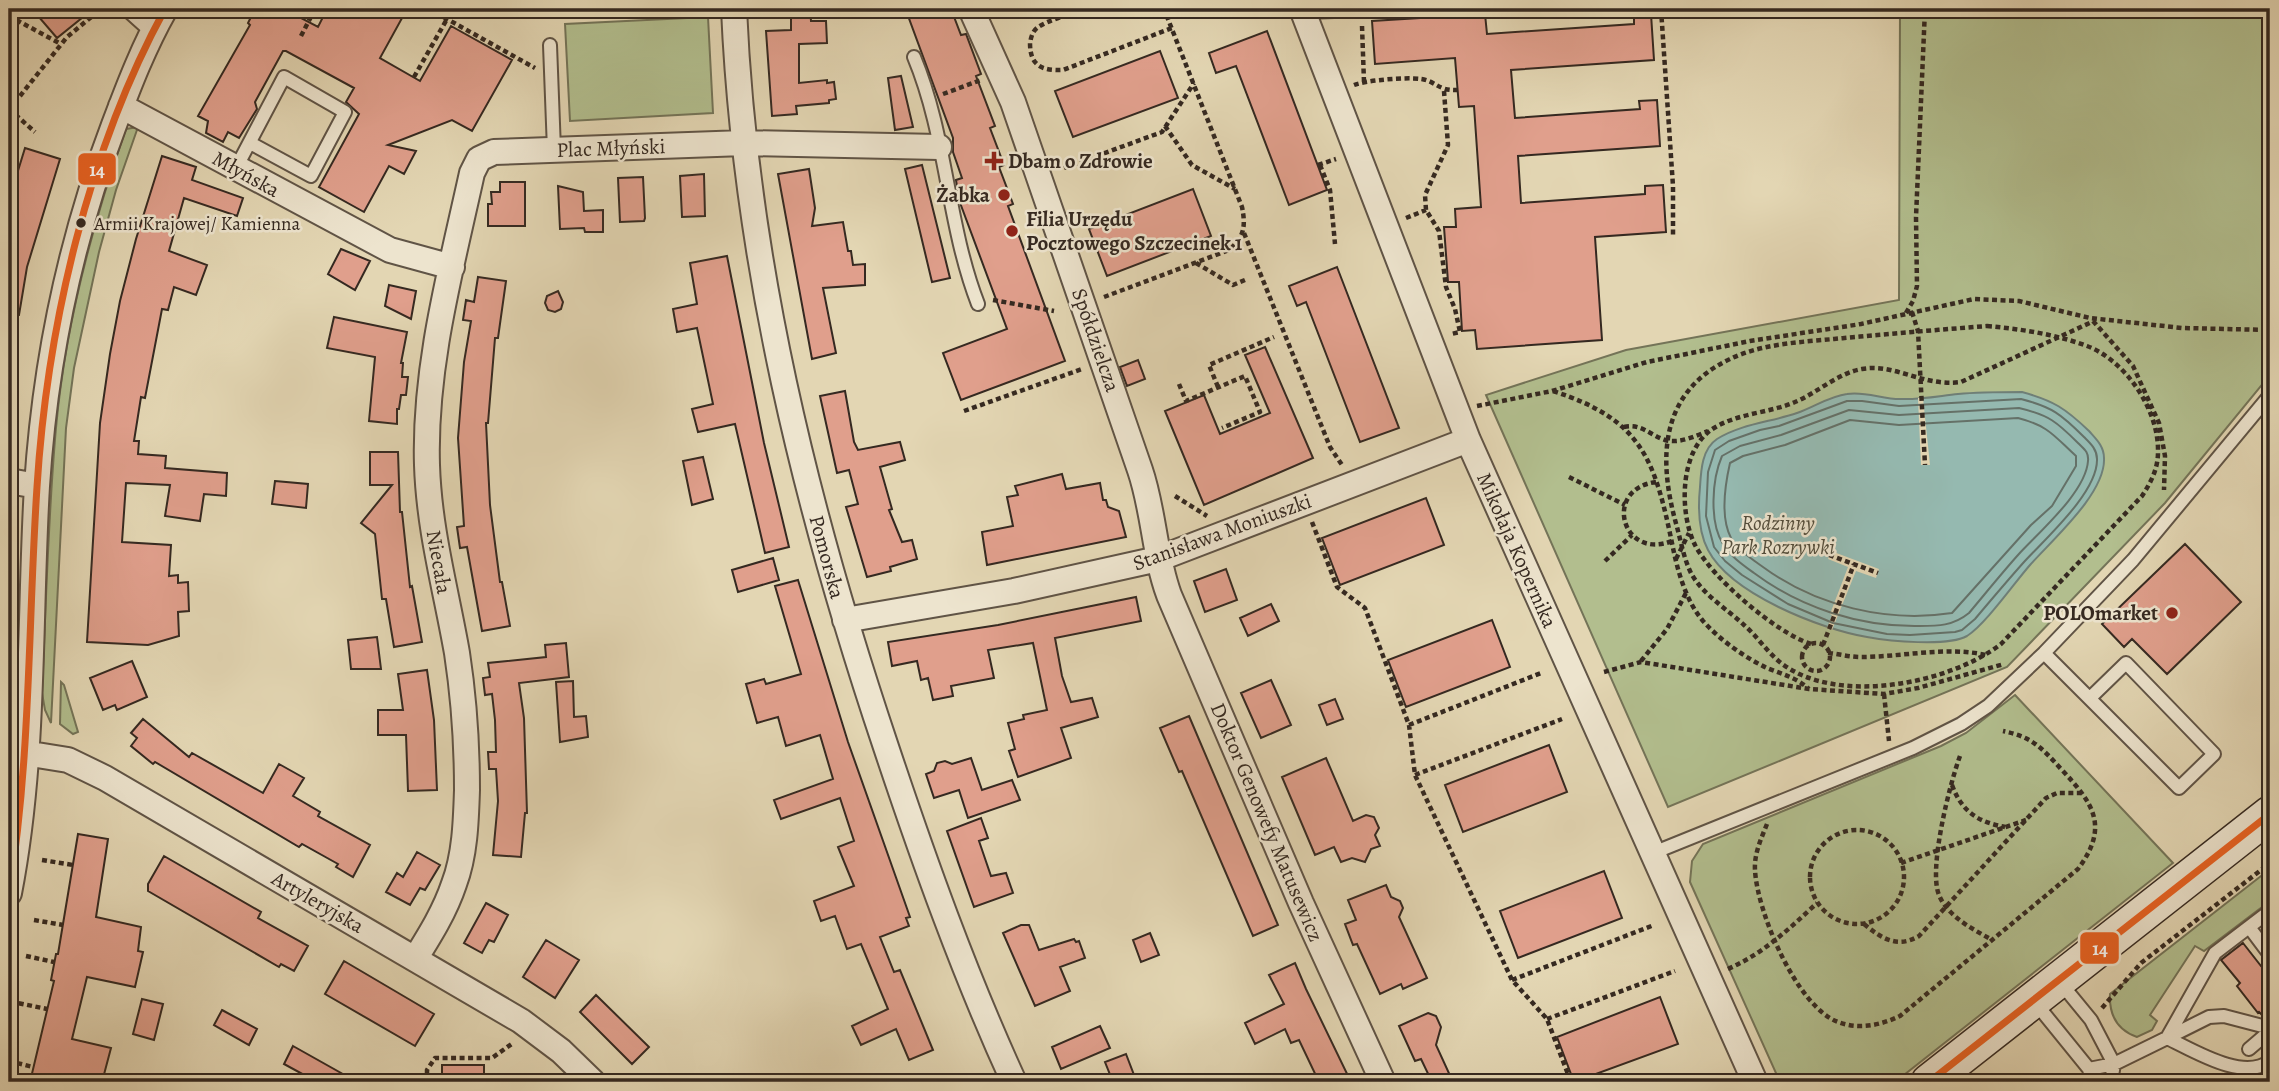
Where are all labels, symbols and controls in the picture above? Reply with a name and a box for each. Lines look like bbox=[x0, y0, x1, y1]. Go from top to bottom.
street label: Plac Młyński bbox=[556, 132, 666, 164]
street label: Młyńska bbox=[207, 144, 285, 204]
place label: Dbam o Zdrowie bbox=[1008, 147, 1153, 175]
line badge: 14 bbox=[77, 152, 117, 186]
marker: Dbam o Zdrowie bbox=[986, 153, 1002, 169]
text: 14 bbox=[89, 157, 105, 183]
place label: Żabka bbox=[936, 181, 991, 209]
marker: Żabka bbox=[996, 187, 1012, 203]
place label: Filia Urzędu Pocztowego Szczecinek 1 bbox=[1026, 205, 1243, 257]
place label: Armii Krajowej/ Kamienna bbox=[93, 211, 301, 237]
marker: Armii Krajowej/ Kamienna bbox=[74, 216, 88, 230]
marker: Filia Urzędu Pocztowego Szczecinek 1 bbox=[1004, 223, 1020, 239]
street label: Spółdzielcza bbox=[1065, 284, 1127, 396]
street label: Mikołaja Kopernika bbox=[1470, 468, 1564, 632]
street label: Stanisława Moniuszki bbox=[1129, 487, 1315, 577]
park label: Rodzinny Park Rozrywki bbox=[1721, 509, 1835, 561]
street label: Pomorska bbox=[802, 512, 852, 602]
street label: Niecała bbox=[420, 528, 458, 596]
place label: POLOmarket bbox=[2043, 599, 2158, 627]
marker: POLOmarket bbox=[2164, 605, 2180, 621]
street label: Doktor Genowefy Matusewicz bbox=[1204, 698, 1330, 946]
street label: Artyleryjska bbox=[266, 864, 369, 940]
line badge: 14 bbox=[2079, 931, 2120, 965]
text: 14 bbox=[2092, 936, 2108, 962]

